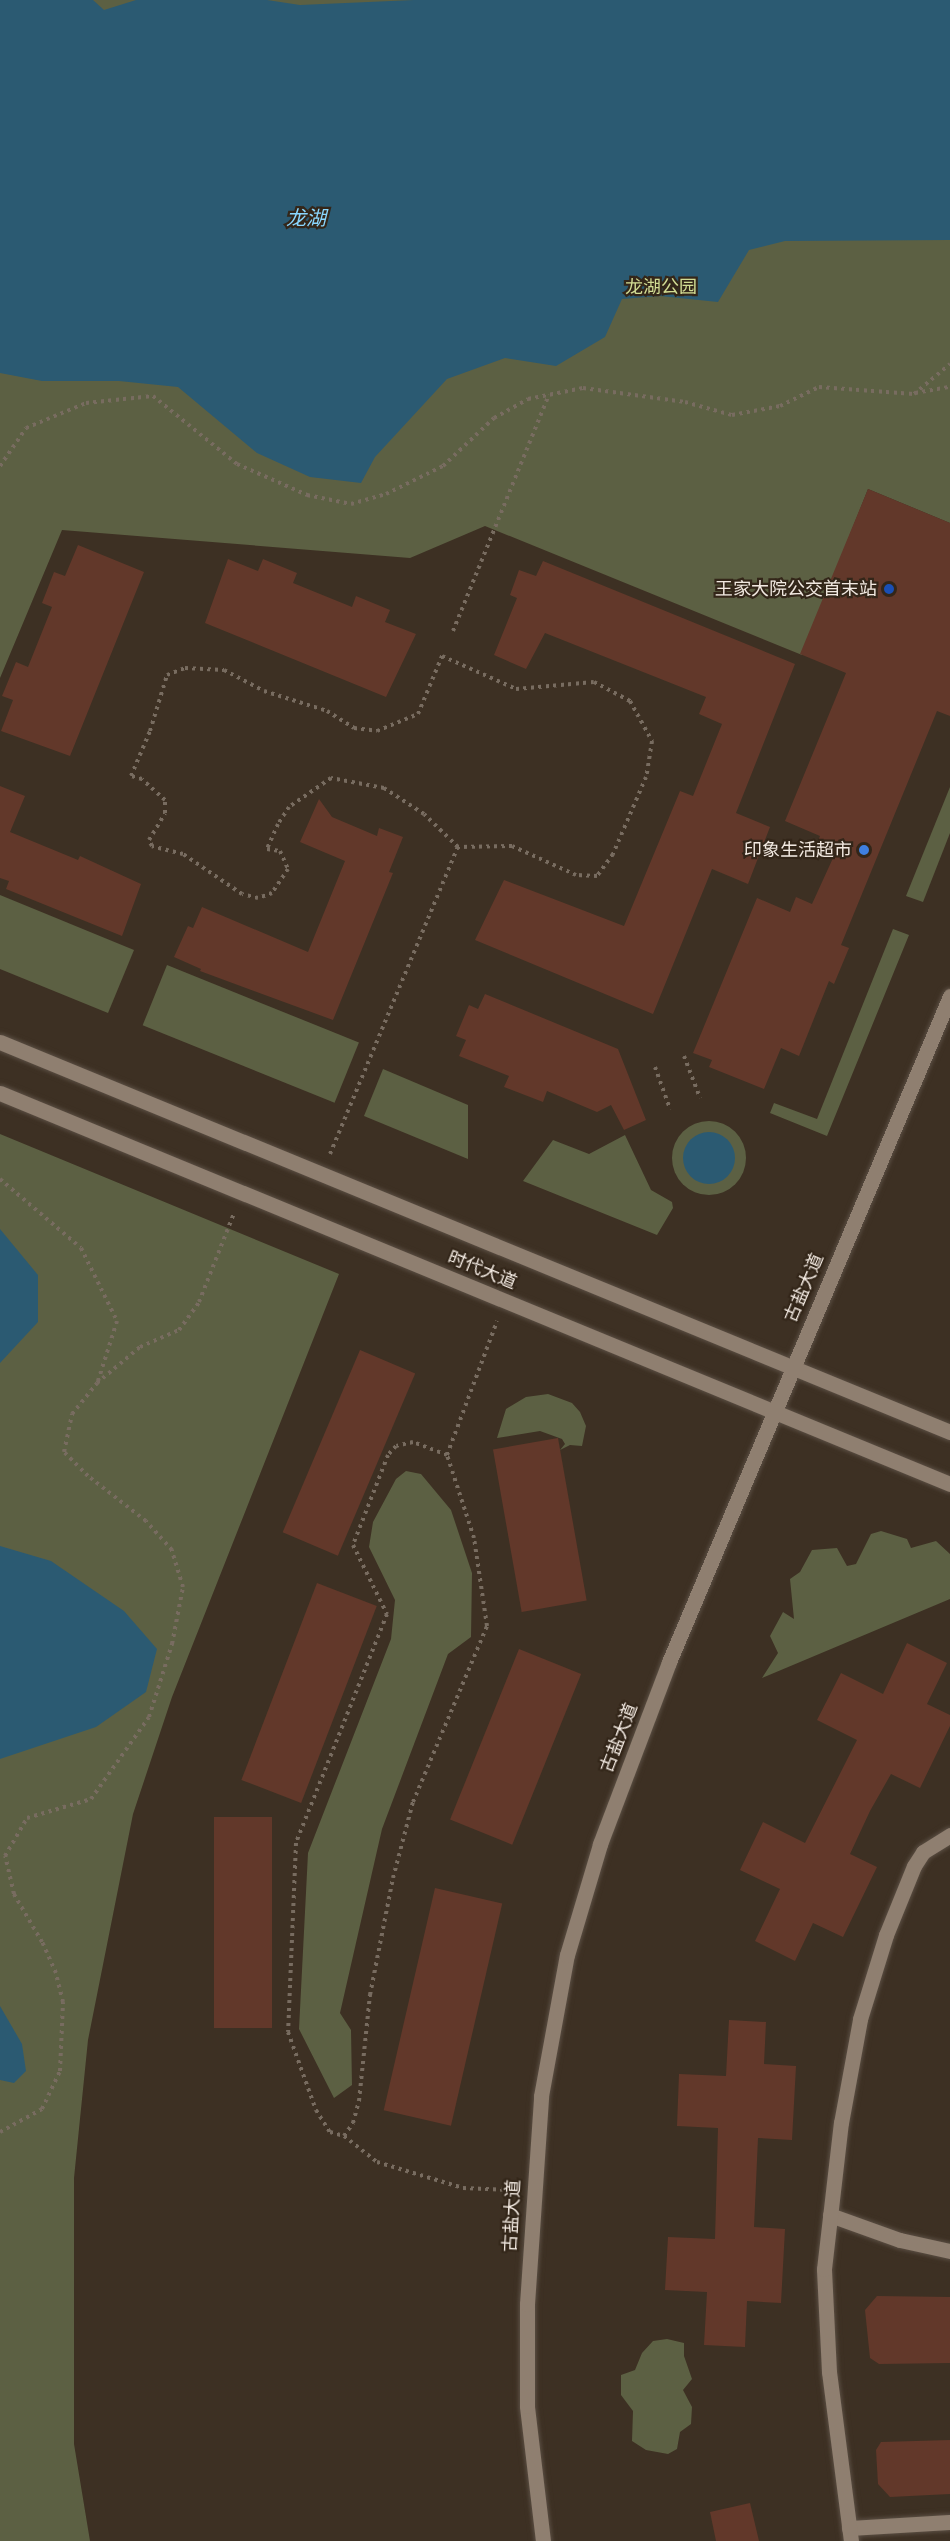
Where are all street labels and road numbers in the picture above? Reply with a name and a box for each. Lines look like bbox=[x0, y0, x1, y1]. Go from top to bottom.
street label: 时代大道 bbox=[445, 1247, 519, 1293]
street label: 古盐大道 bbox=[780, 1251, 828, 1325]
street label: 古盐大道 bbox=[596, 1701, 642, 1775]
street label: 古盐大道 bbox=[499, 2179, 525, 2253]

